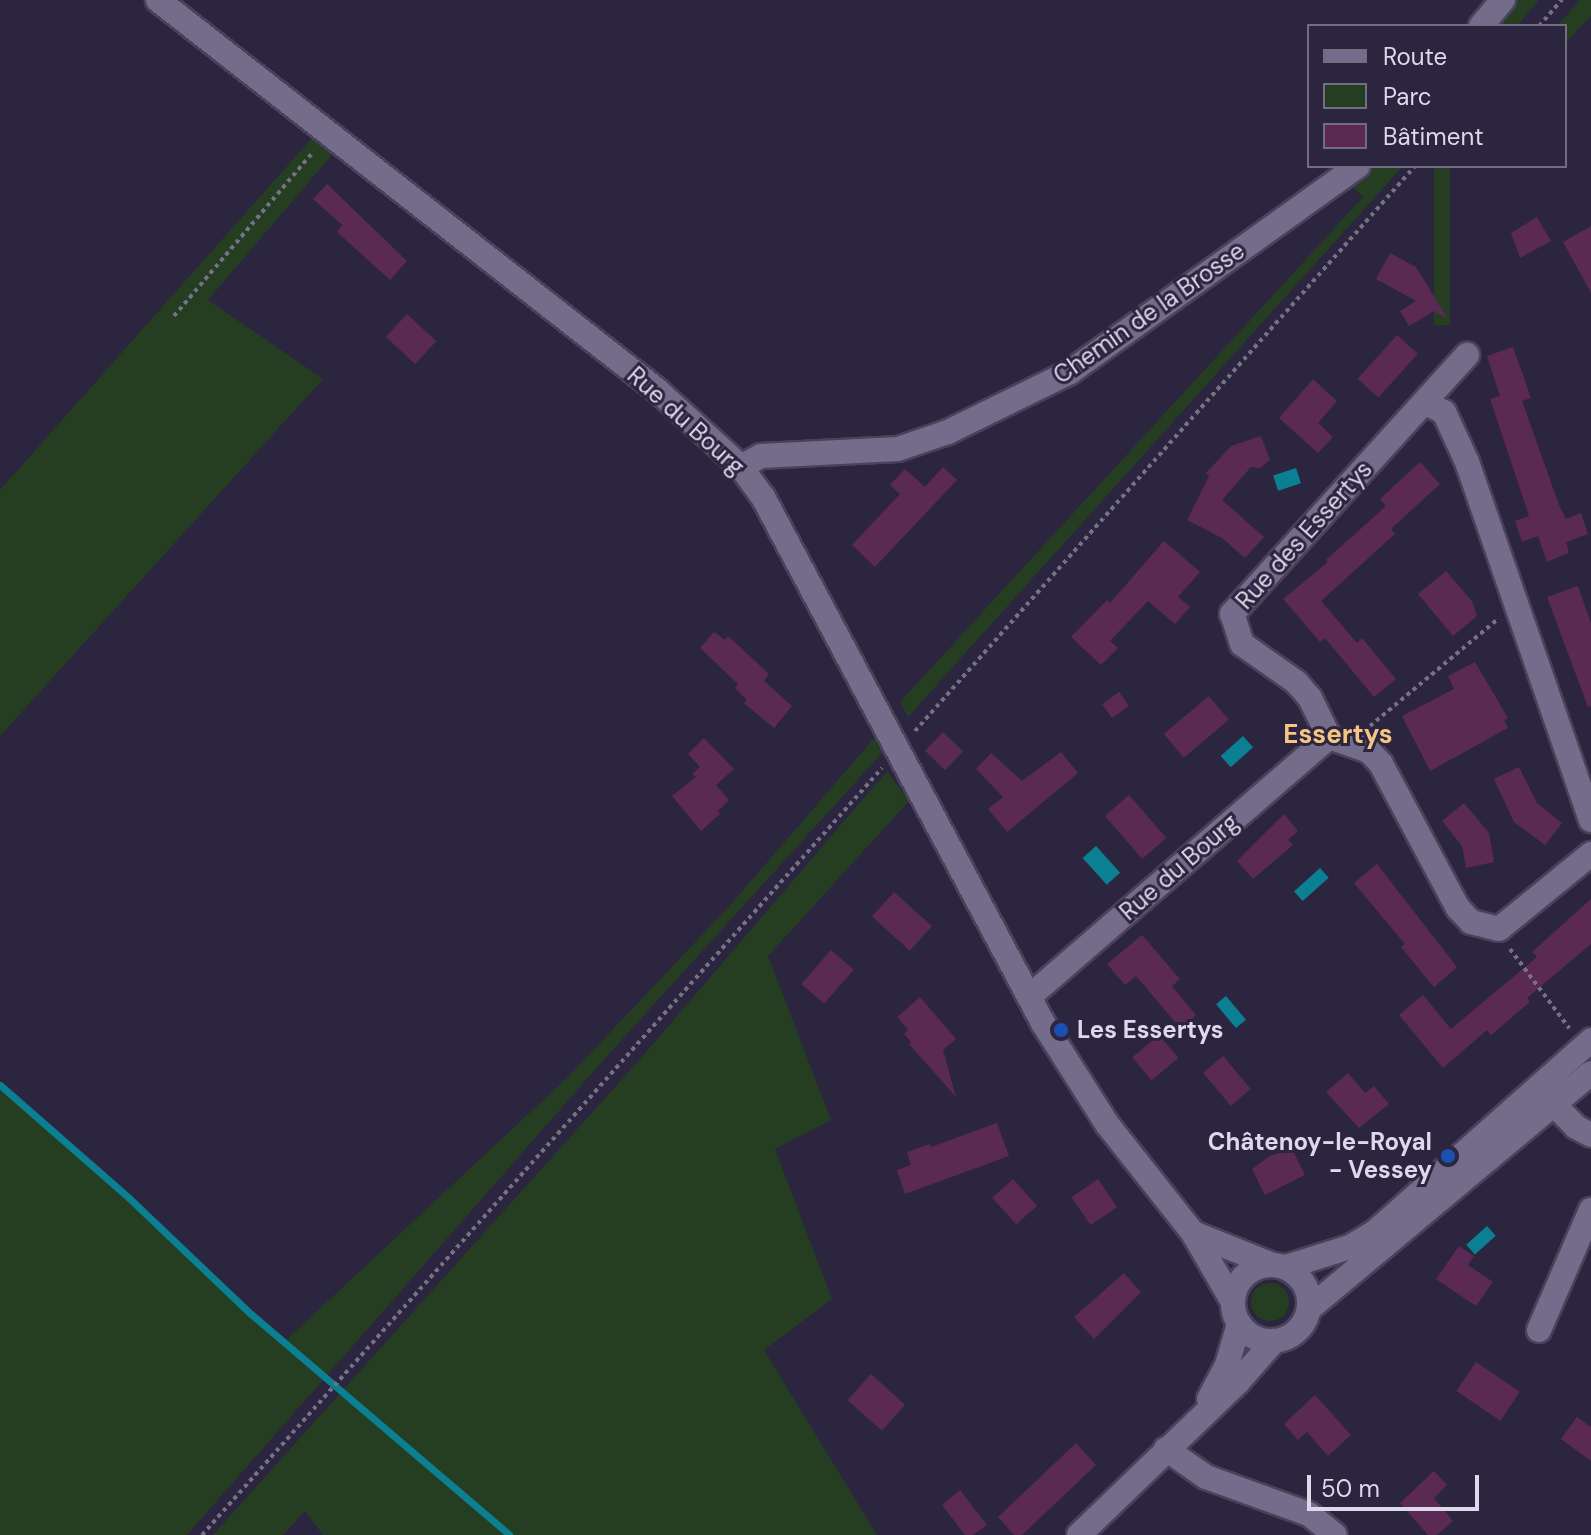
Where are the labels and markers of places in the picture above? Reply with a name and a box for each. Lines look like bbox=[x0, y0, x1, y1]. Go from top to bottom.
place label: Les Essertys bbox=[1077, 1016, 1224, 1044]
marker: Les Essertys bbox=[1052, 1021, 1070, 1039]
place label: Châtenoy-le-Royal - Vessey bbox=[1208, 1128, 1432, 1184]
marker: Châtenoy-le-Royal - Vessey bbox=[1439, 1147, 1457, 1165]

